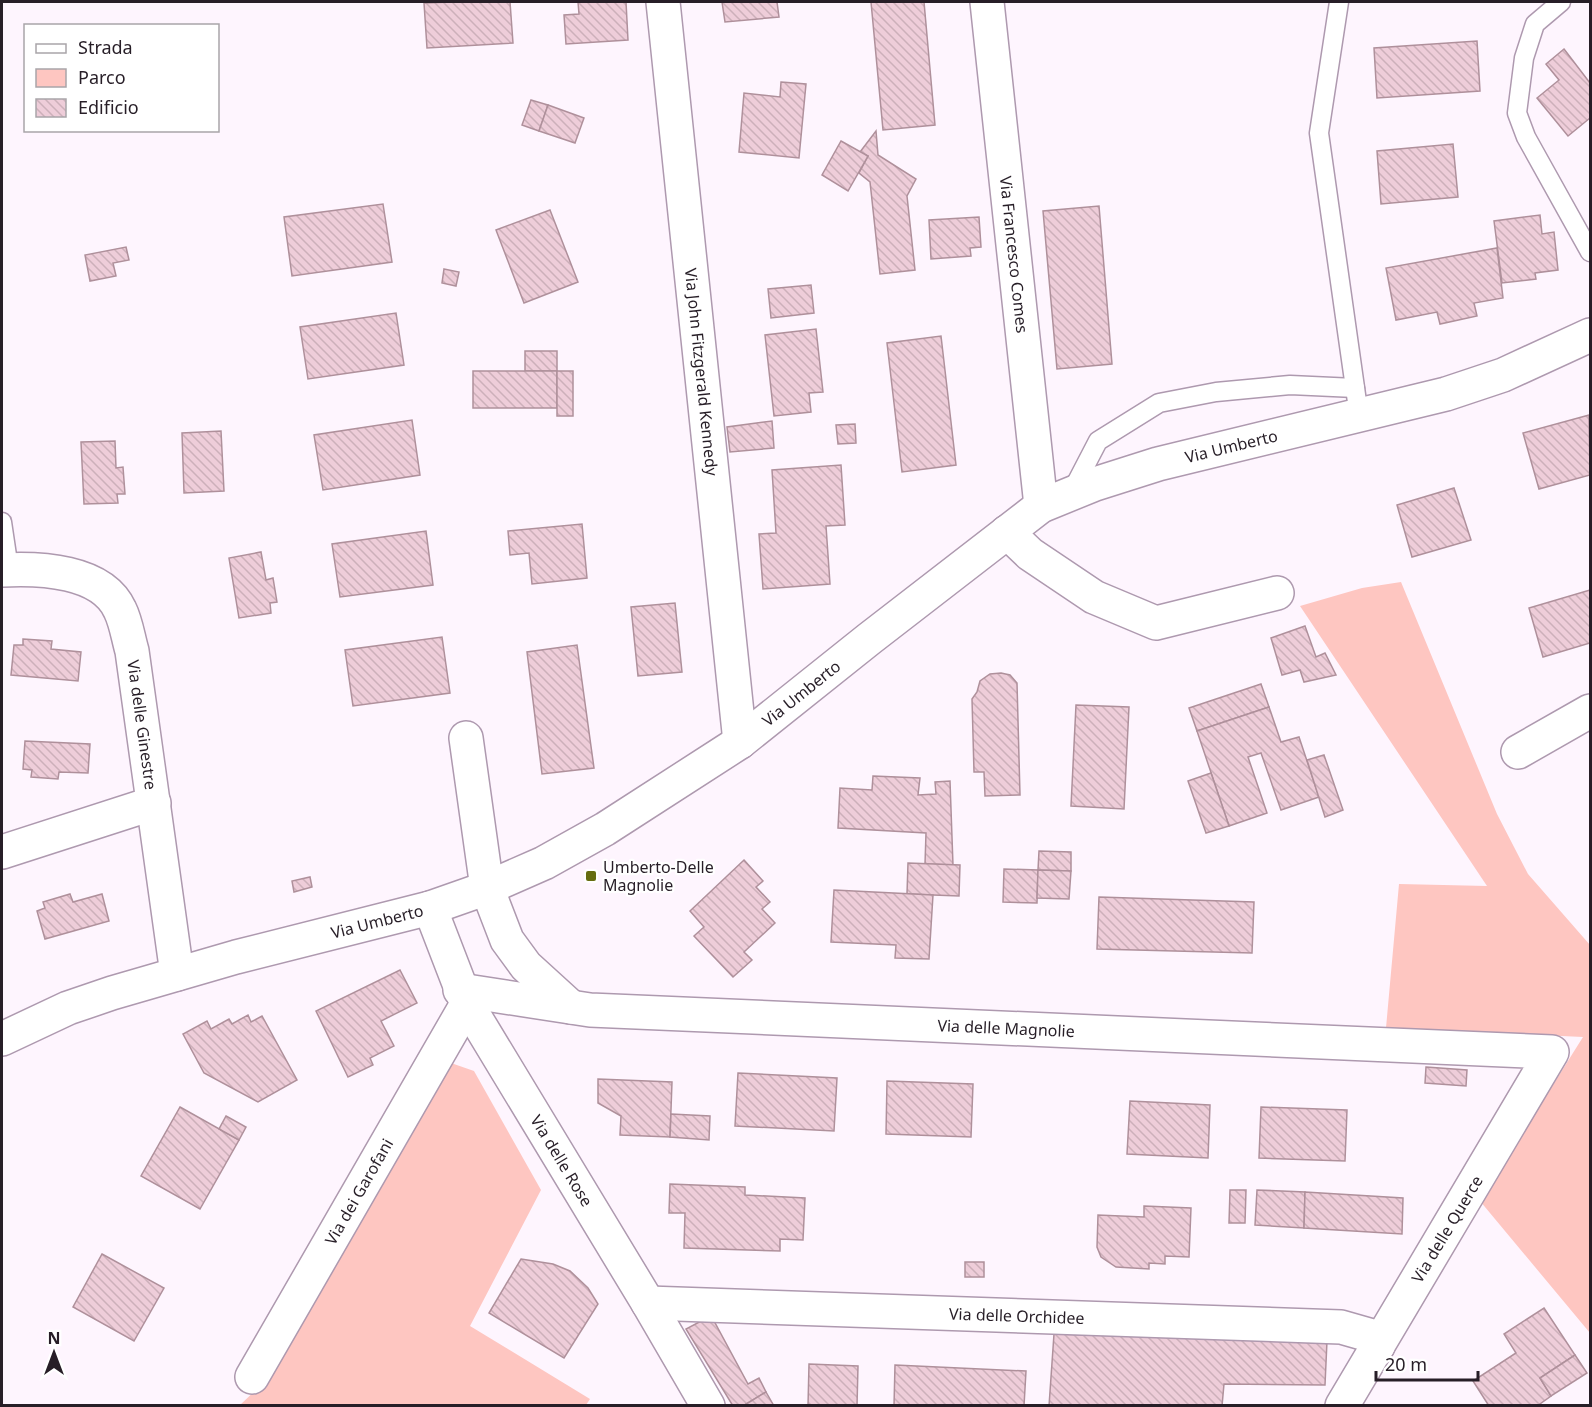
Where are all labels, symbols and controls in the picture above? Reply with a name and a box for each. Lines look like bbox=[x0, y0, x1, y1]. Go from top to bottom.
legend bbox=[24, 24, 219, 132]
text: Strada bbox=[78, 35, 133, 59]
text: Parco bbox=[78, 65, 126, 89]
text: Edificio bbox=[78, 95, 139, 119]
street label: Via Francesco Comes bbox=[995, 175, 1033, 334]
street label: Via John Fitzgerald Kennedy bbox=[680, 267, 723, 478]
street label: Via Umberto bbox=[1183, 424, 1280, 468]
street label: Via Umberto bbox=[757, 655, 845, 731]
street label: Via delle Ginestre bbox=[122, 658, 162, 791]
place label: Umberto-Delle Magnolie bbox=[603, 856, 714, 896]
marker: Umberto-Delle Magnolie bbox=[584, 869, 598, 883]
street label: Via Umberto bbox=[329, 899, 426, 944]
street label: Via delle Magnolie bbox=[937, 1014, 1075, 1042]
street label: Via delle Rose bbox=[526, 1111, 598, 1211]
street label: Via dei Garofani bbox=[320, 1134, 398, 1249]
street label: Via delle Querce bbox=[1406, 1171, 1488, 1287]
street label: Via delle Orchidee bbox=[949, 1302, 1085, 1329]
north arrow bbox=[24, 1323, 84, 1383]
text: N bbox=[47, 1327, 61, 1349]
scale bar bbox=[1376, 1344, 1478, 1382]
text: 20 m bbox=[1385, 1352, 1427, 1376]

